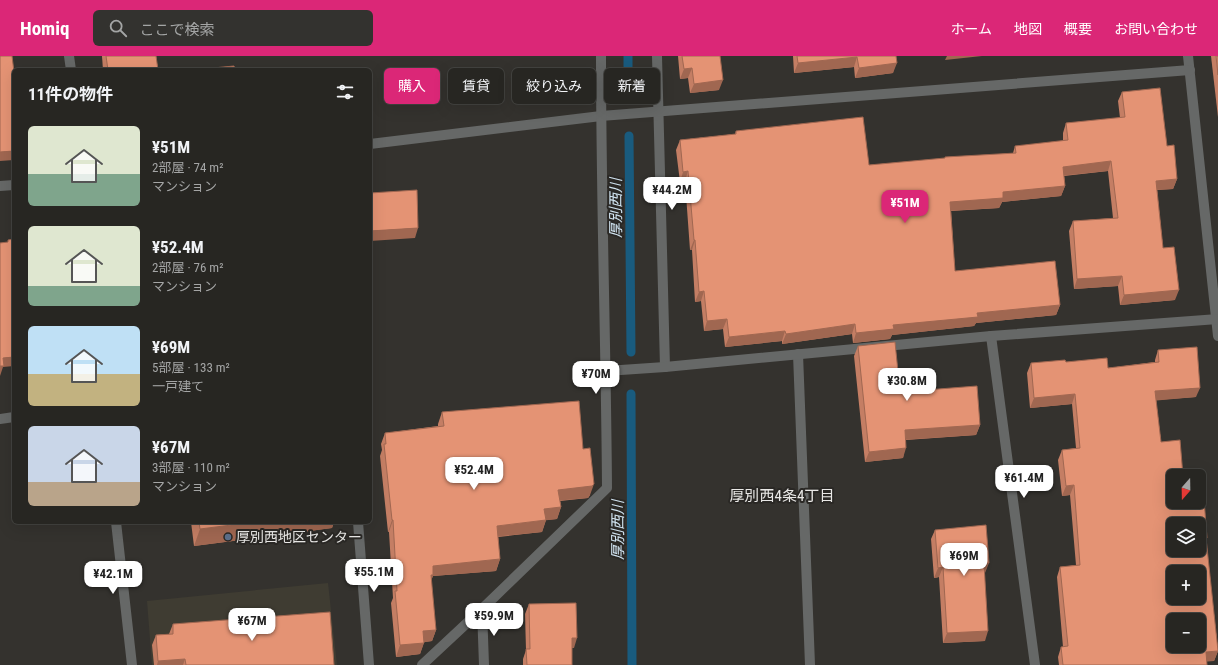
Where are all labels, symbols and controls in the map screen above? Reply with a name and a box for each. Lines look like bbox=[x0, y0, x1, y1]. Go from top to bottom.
search box bbox=[93, 10, 373, 46]
text: Homiq bbox=[20, 17, 69, 40]
icon: search bbox=[107, 17, 129, 39]
text: ここで検索 bbox=[139, 21, 214, 39]
text: ホーム bbox=[950, 21, 992, 37]
text: 地図 bbox=[1014, 21, 1042, 37]
text: 概要 bbox=[1064, 21, 1092, 37]
text: お問い合わせ bbox=[1114, 21, 1198, 37]
chip: 購入 bbox=[384, 68, 440, 104]
chip: 賃貸 bbox=[448, 68, 504, 104]
chip: 絞り込み bbox=[512, 68, 596, 104]
chip: 新着 bbox=[604, 68, 660, 104]
icon: filters bbox=[334, 81, 356, 103]
text: 11件の物件 bbox=[28, 84, 113, 104]
text: ¥51M bbox=[152, 137, 190, 157]
icon: home bbox=[60, 142, 108, 190]
text: 2部屋 · 74 m² bbox=[152, 160, 223, 175]
water label: 厚別西川 bbox=[607, 176, 625, 238]
pin: ¥44.2M bbox=[639, 177, 705, 211]
text: マンション bbox=[152, 179, 217, 194]
text: ¥44.2M bbox=[652, 182, 692, 197]
pin: ¥51M bbox=[881, 190, 929, 224]
text: ¥51M bbox=[890, 195, 920, 210]
text: ¥52.4M bbox=[152, 237, 204, 257]
icon: home bbox=[60, 242, 108, 290]
text: 2部屋 · 76 m² bbox=[152, 260, 223, 275]
text: マンション bbox=[152, 279, 217, 294]
text: ¥69M bbox=[152, 337, 190, 357]
icon: home bbox=[60, 342, 108, 390]
text: 5部屋 · 133 m² bbox=[152, 360, 230, 375]
pin: ¥70M bbox=[572, 361, 620, 395]
text: ¥70M bbox=[581, 366, 611, 381]
pin: ¥30.8M bbox=[874, 368, 940, 402]
text: ¥30.8M bbox=[887, 373, 927, 388]
text: 一戸建て bbox=[152, 379, 204, 394]
text: ¥67M bbox=[152, 437, 190, 457]
icon: home bbox=[60, 442, 108, 490]
pin: ¥52.4M bbox=[441, 457, 507, 491]
text: 3部屋 · 110 m² bbox=[152, 460, 230, 475]
text: ¥52.4M bbox=[454, 462, 494, 477]
pin: ¥61.4M bbox=[991, 465, 1057, 499]
north arrow bbox=[1166, 469, 1206, 509]
map controls bbox=[1166, 469, 1206, 653]
text: ¥61.4M bbox=[1004, 470, 1044, 485]
text: マンション bbox=[152, 479, 217, 494]
district label: 厚別西4条4丁目 bbox=[730, 487, 834, 505]
water label: 厚別西川 bbox=[609, 498, 627, 560]
button: layers bbox=[1166, 517, 1206, 557]
place label: 厚別西地区センター bbox=[236, 529, 362, 545]
marker: 厚別西地区センター bbox=[223, 532, 233, 542]
pin: ¥69M bbox=[940, 543, 988, 577]
text: ¥69M bbox=[949, 548, 979, 563]
pin: ¥55.1M bbox=[341, 559, 407, 593]
pin: ¥42.1M bbox=[80, 561, 146, 595]
text: ¥55.1M bbox=[354, 564, 394, 579]
button: + bbox=[1166, 565, 1206, 605]
text: ¥42.1M bbox=[93, 566, 133, 581]
pin: ¥59.9M bbox=[461, 603, 527, 637]
pin: ¥67M bbox=[228, 608, 276, 642]
text: ¥59.9M bbox=[474, 608, 514, 623]
text: ¥67M bbox=[237, 613, 267, 628]
button: − bbox=[1166, 613, 1206, 653]

